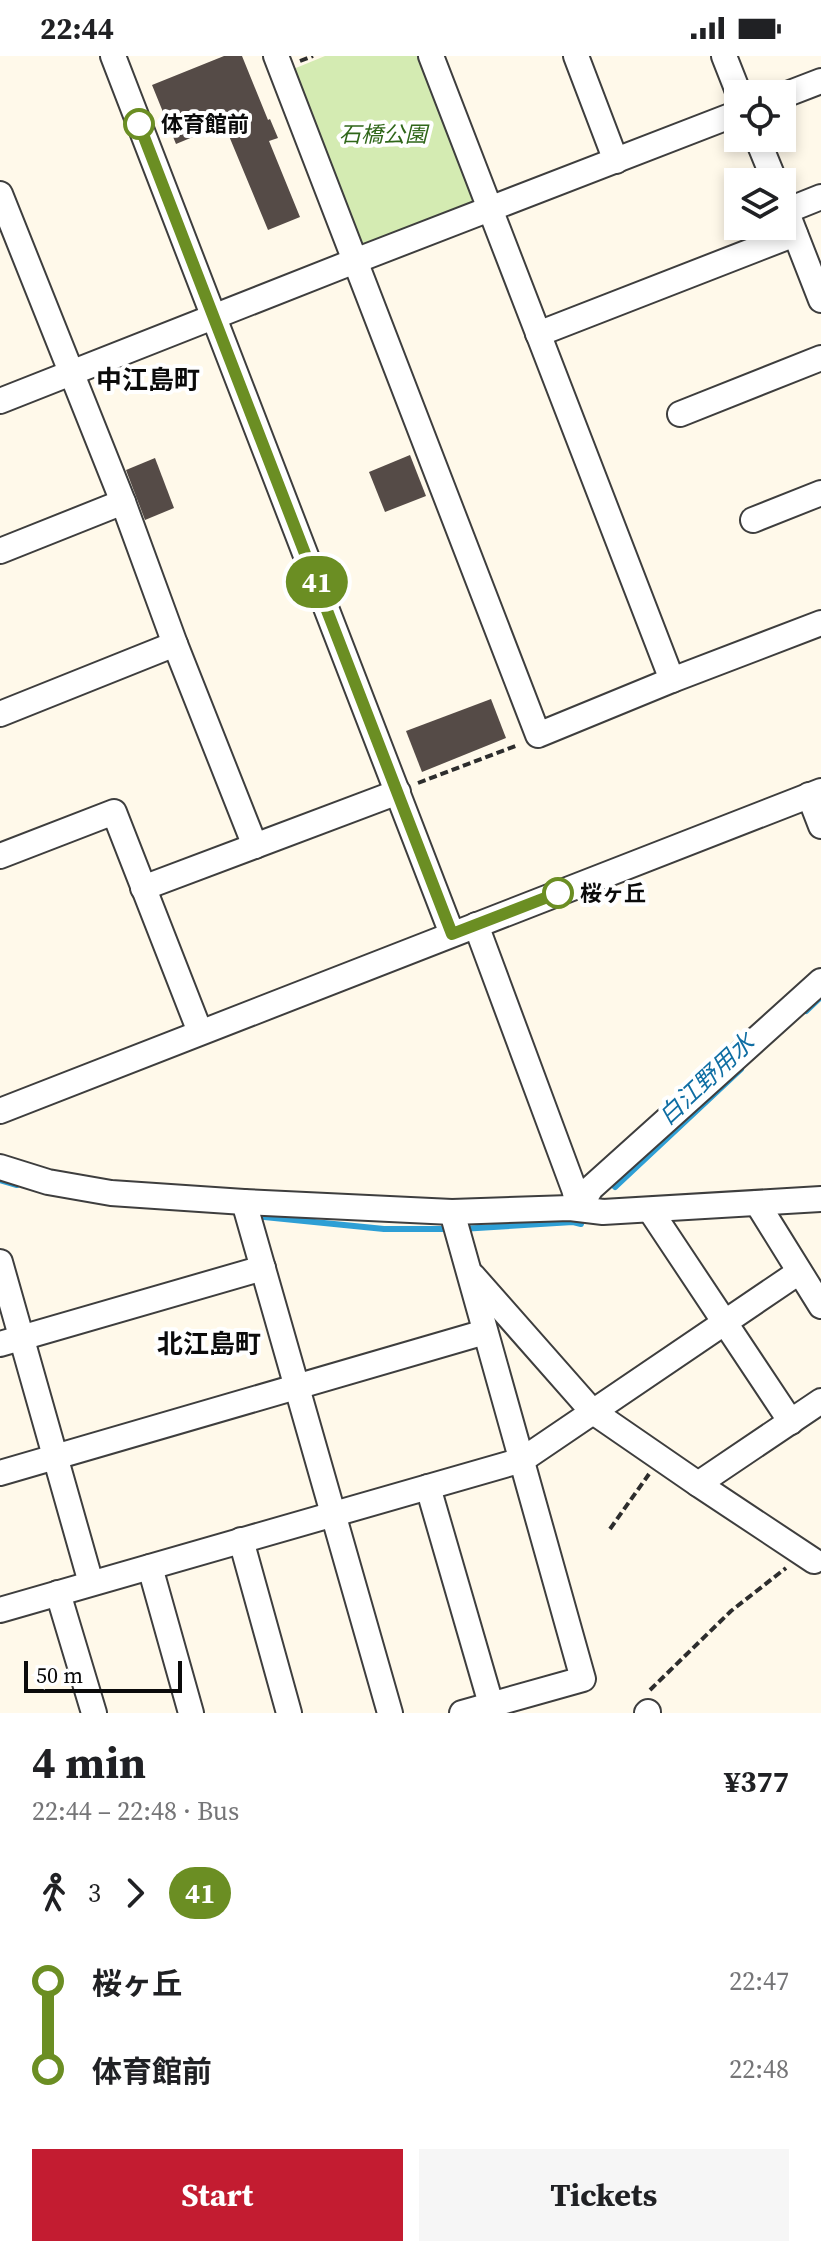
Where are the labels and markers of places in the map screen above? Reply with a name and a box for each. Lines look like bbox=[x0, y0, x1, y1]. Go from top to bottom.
marker: 体育館前 bbox=[124, 109, 154, 139]
place label: 体育館前 bbox=[161, 109, 249, 139]
marker: 桜ヶ丘 bbox=[543, 878, 573, 908]
place label: 桜ヶ丘 bbox=[580, 878, 646, 908]

